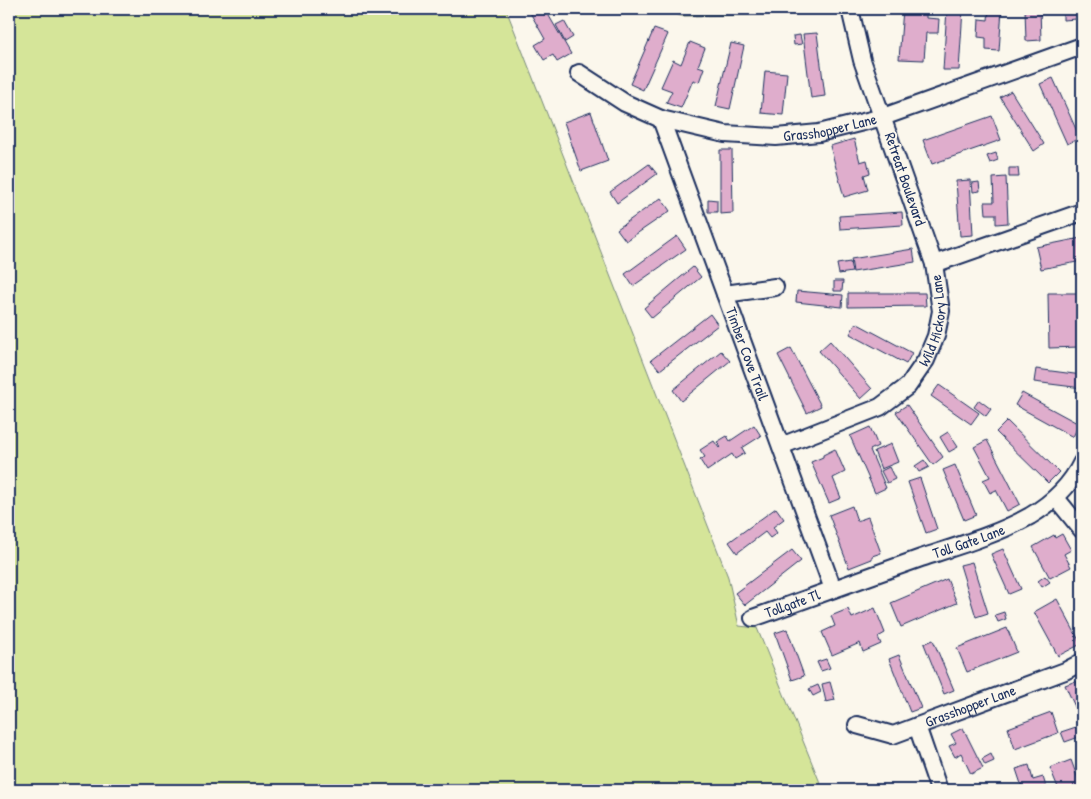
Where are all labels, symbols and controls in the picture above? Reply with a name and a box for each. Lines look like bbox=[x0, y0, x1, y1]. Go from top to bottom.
street label: Grasshopper Lane bbox=[782, 108, 879, 146]
street label: Retreat Boulevard bbox=[880, 129, 931, 228]
street label: Wild Hickory Lane bbox=[913, 273, 951, 371]
street label: Timber Cove Trail bbox=[721, 304, 774, 403]
street label: Toll Gate Lane bbox=[930, 519, 1008, 563]
street label: Tollgate Tl bbox=[761, 584, 823, 623]
street label: Grasshopper Lane bbox=[922, 679, 1019, 732]

